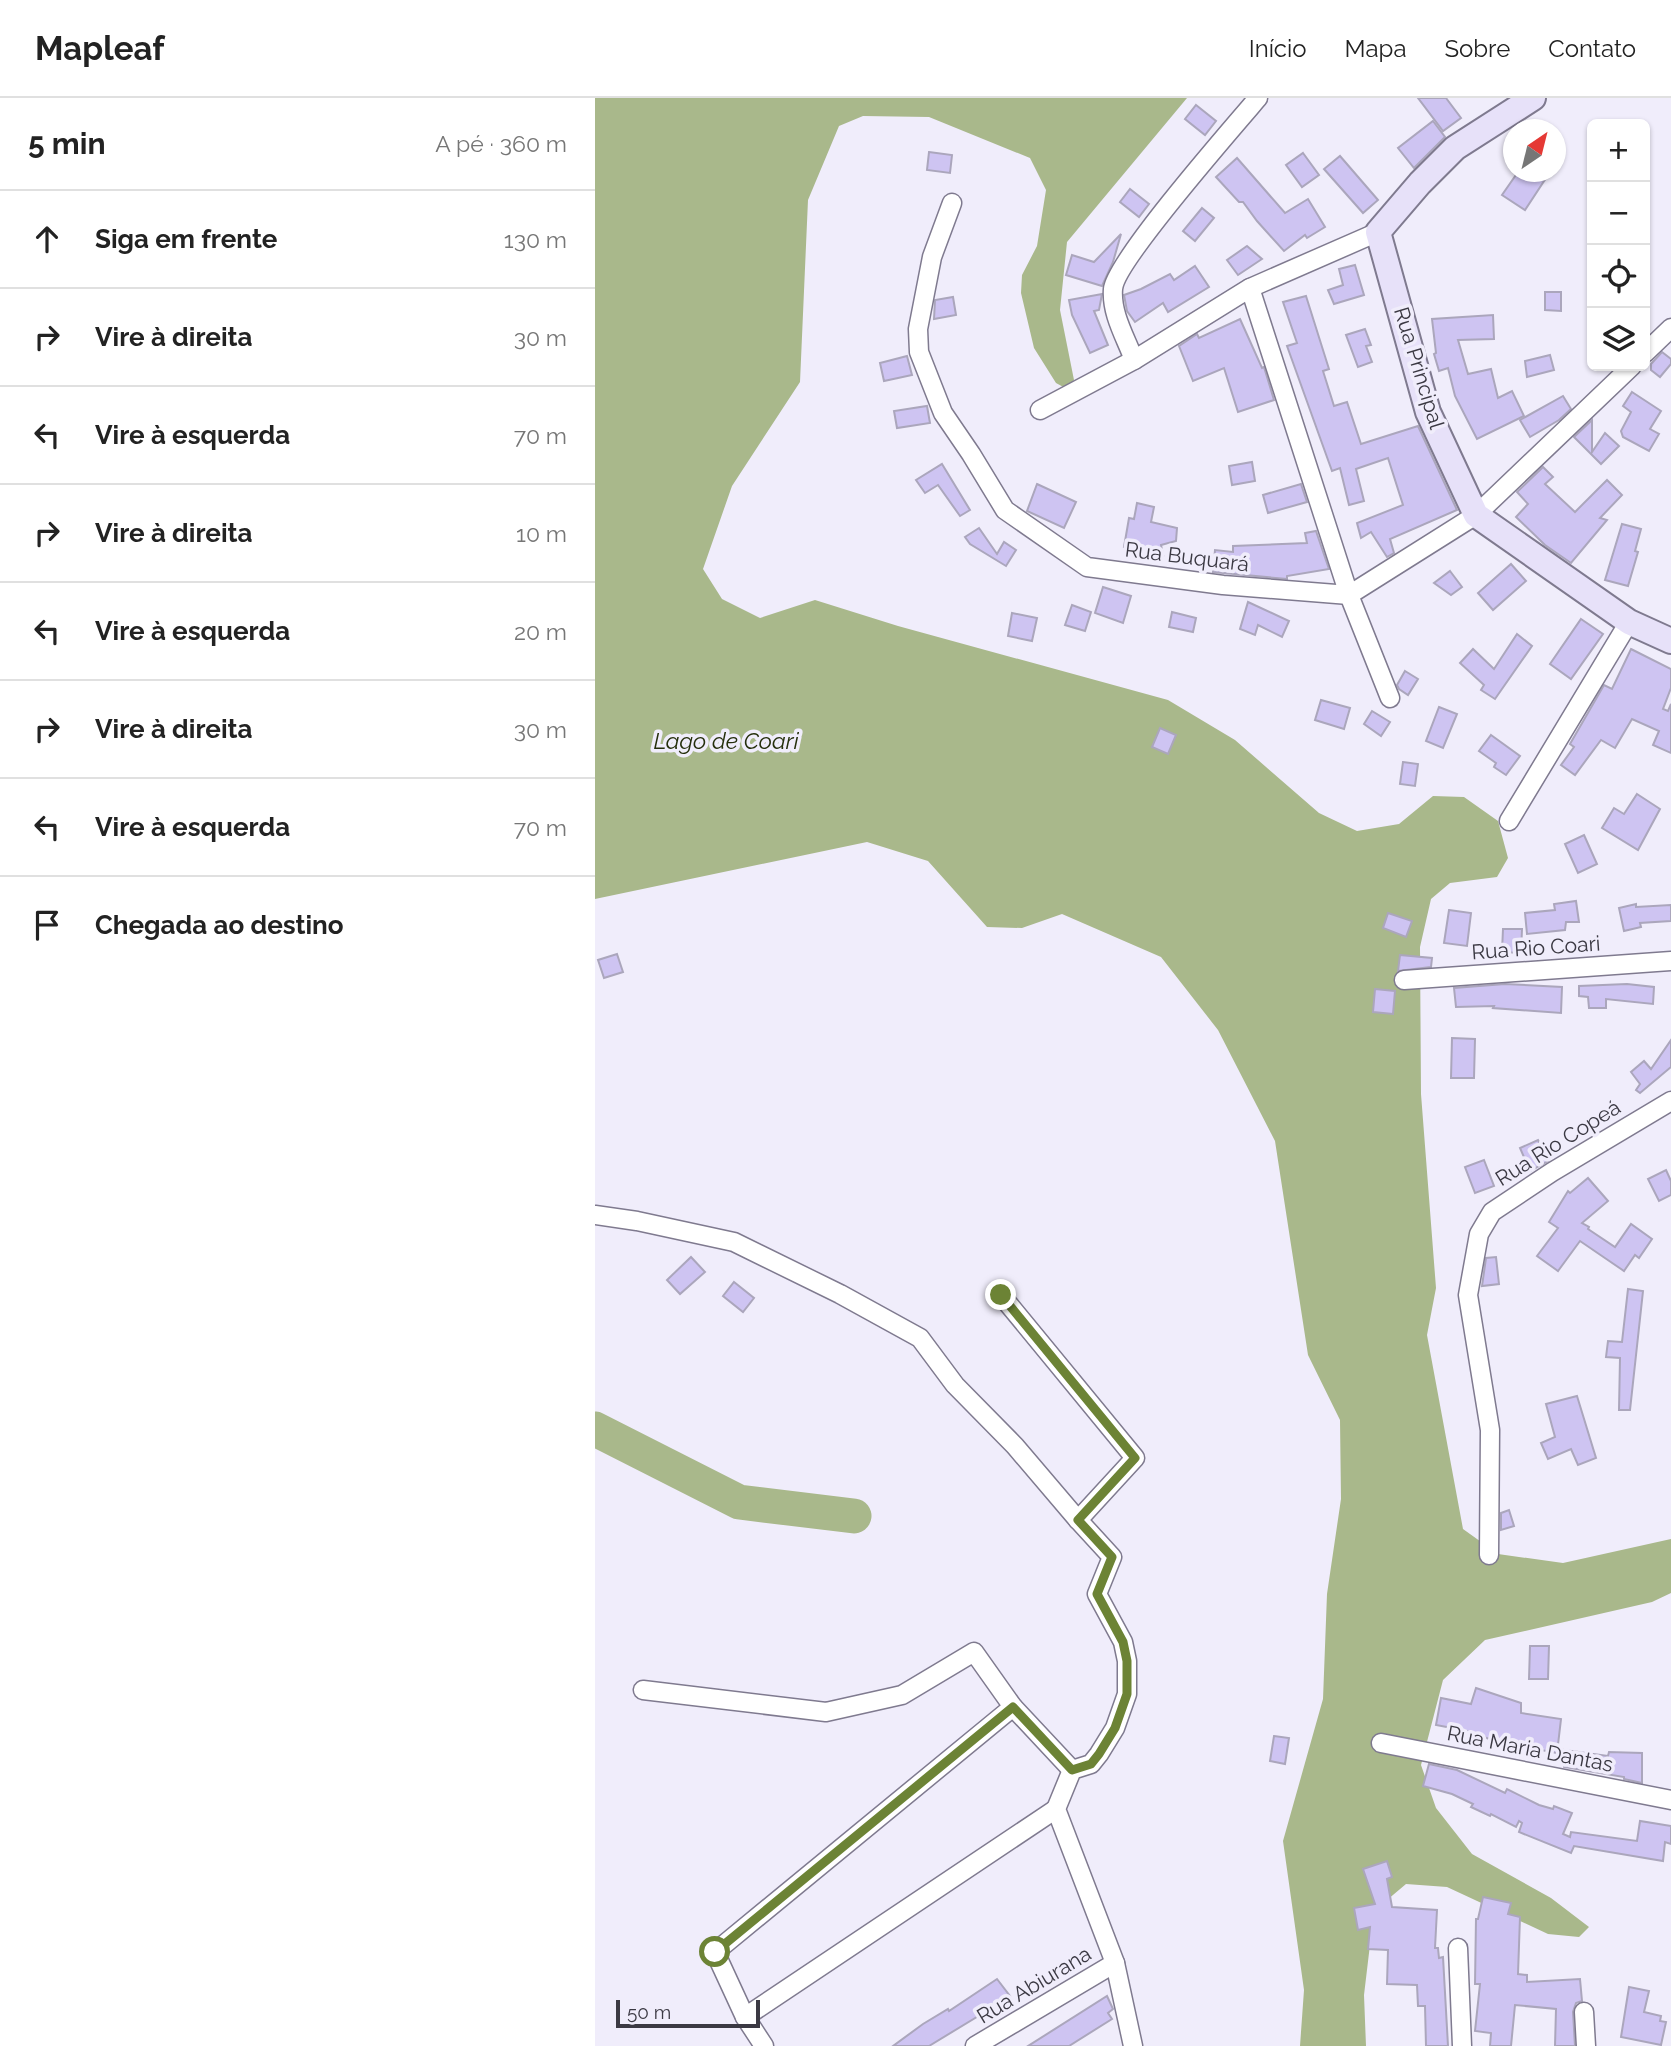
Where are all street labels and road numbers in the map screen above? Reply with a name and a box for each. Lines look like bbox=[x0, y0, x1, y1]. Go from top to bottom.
street label: Rua Principal bbox=[1389, 304, 1450, 432]
street label: Rua Buquará bbox=[1124, 536, 1251, 577]
street label: Rua Rio Coari bbox=[1471, 931, 1601, 964]
street label: Rua Rio Copeá bbox=[1491, 1094, 1625, 1191]
street label: Rua Maria Dantas bbox=[1445, 1720, 1615, 1777]
street label: Rua Abiurana bbox=[972, 1941, 1095, 2028]

